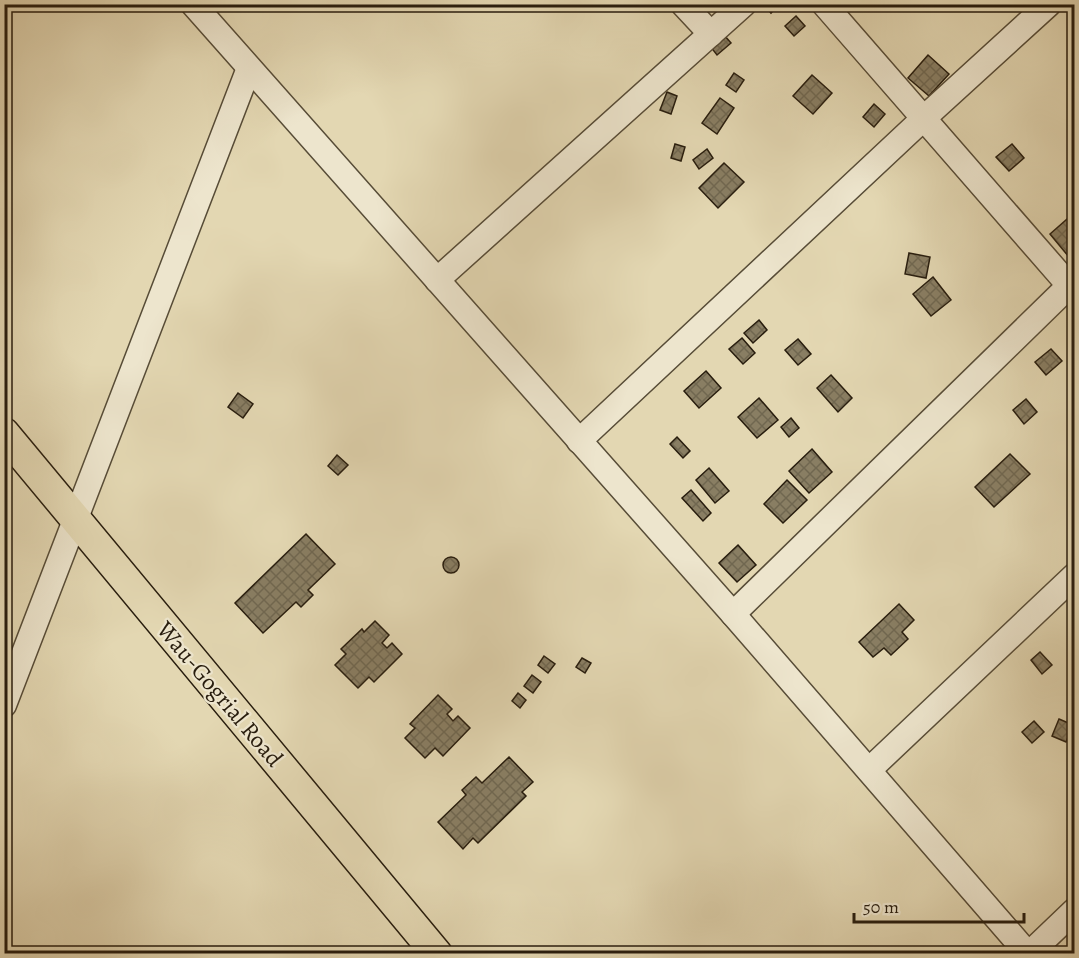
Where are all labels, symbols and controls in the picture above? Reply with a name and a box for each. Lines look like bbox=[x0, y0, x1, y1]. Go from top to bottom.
street label: Wau-Gogrial Road bbox=[149, 614, 290, 774]
scale bar bbox=[854, 886, 1024, 924]
text: 50 m bbox=[863, 895, 899, 919]

